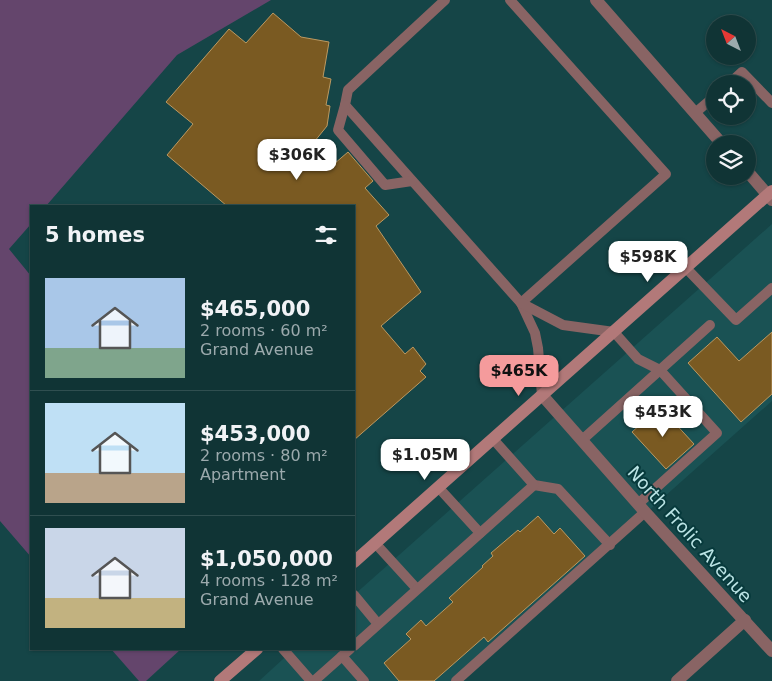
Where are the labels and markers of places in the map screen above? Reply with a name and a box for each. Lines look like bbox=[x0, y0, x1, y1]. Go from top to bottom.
pin: $306K bbox=[262, 138, 332, 181]
pin: $598K bbox=[613, 240, 683, 283]
pin: $465K bbox=[484, 354, 554, 397]
pin: $453K bbox=[628, 396, 698, 438]
pin: $1.05M bbox=[384, 438, 466, 481]

